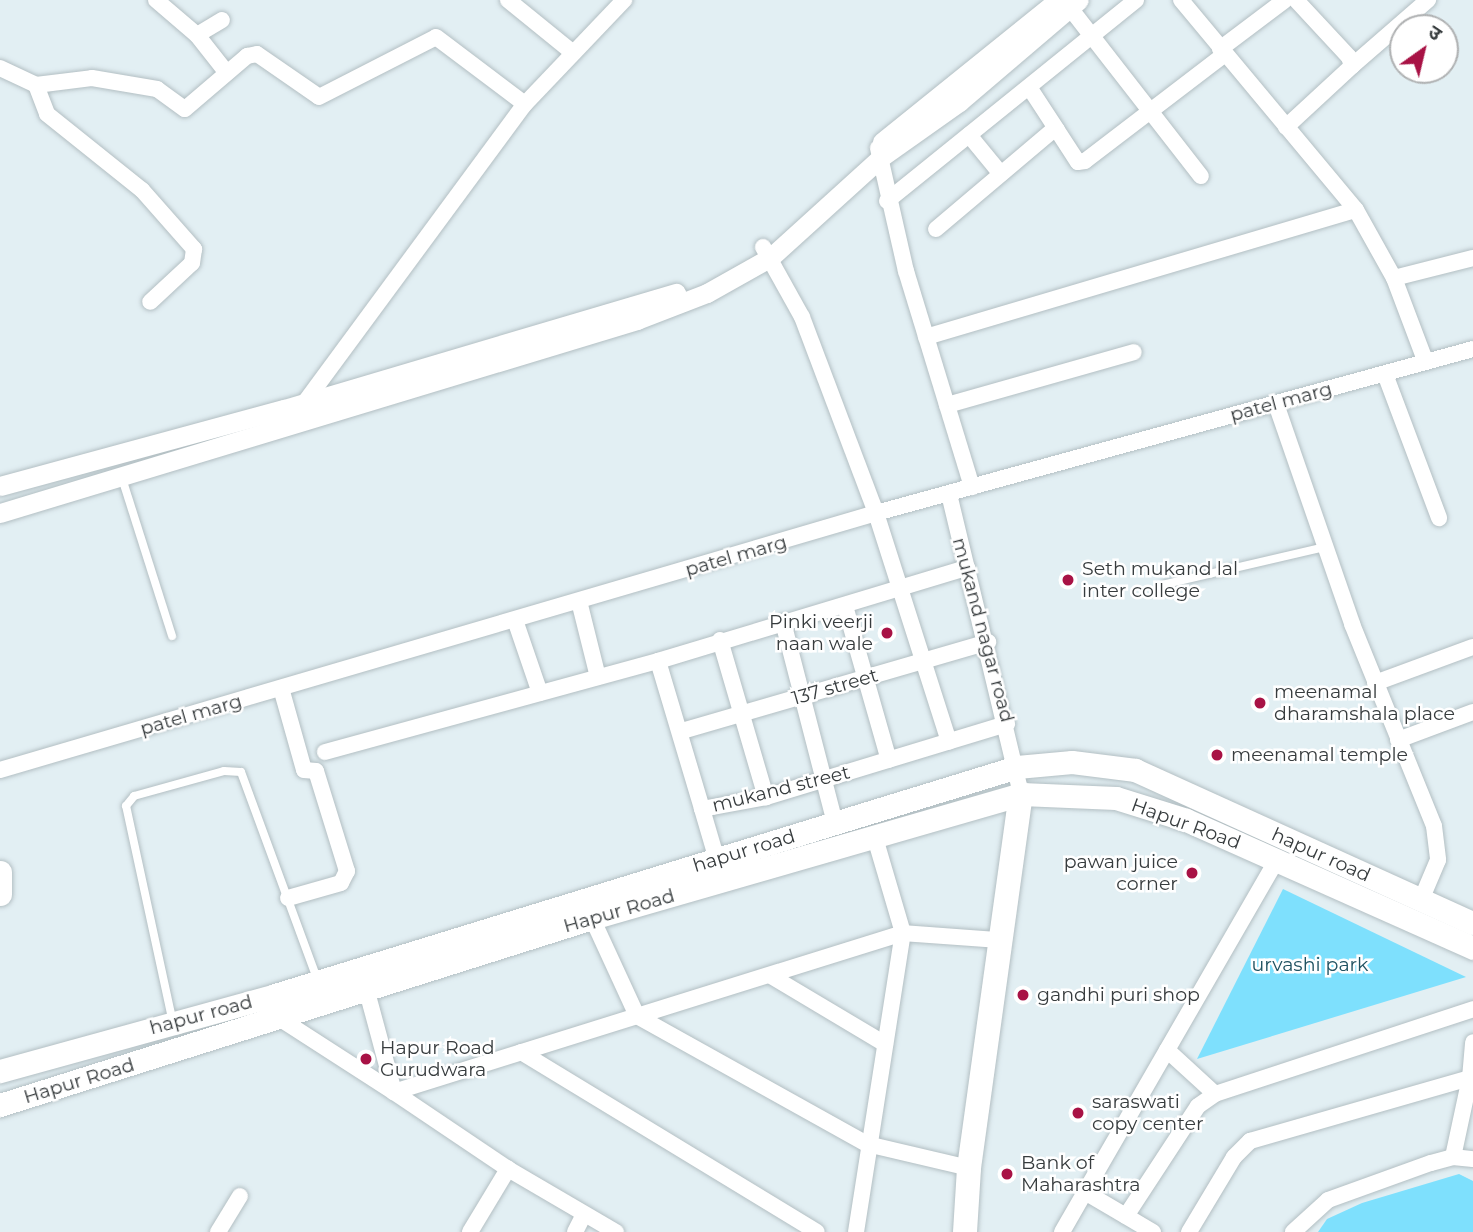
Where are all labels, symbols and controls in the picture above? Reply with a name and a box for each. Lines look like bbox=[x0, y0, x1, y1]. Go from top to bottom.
north arrow bbox=[1389, 14, 1459, 84]
text: उ bbox=[1424, 20, 1446, 45]
street label: patel marg bbox=[1227, 377, 1335, 427]
street label: patel marg bbox=[683, 531, 789, 581]
street label: mukand nagar road bbox=[947, 535, 1019, 725]
place label: Seth mukand lal inter college bbox=[1082, 558, 1238, 602]
marker: Seth mukand lal inter college bbox=[1060, 572, 1076, 588]
place label: Pinki veerji naan wale bbox=[769, 611, 873, 655]
marker: Pinki veerji naan wale bbox=[879, 625, 895, 641]
street label: 137 street bbox=[789, 664, 881, 710]
place label: meenamal dharamshala place bbox=[1274, 681, 1455, 725]
street label: patel marg bbox=[138, 690, 244, 740]
marker: meenamal dharamshala place bbox=[1252, 695, 1268, 711]
place label: meenamal temple bbox=[1231, 744, 1408, 766]
marker: meenamal temple bbox=[1209, 747, 1225, 763]
street label: mukand street bbox=[710, 761, 852, 817]
street label: Hapur Road bbox=[1128, 794, 1244, 854]
street label: hapur road bbox=[1268, 823, 1374, 887]
street label: hapur road bbox=[690, 825, 798, 877]
place label: pawan juice corner bbox=[1064, 851, 1178, 895]
marker: pawan juice corner bbox=[1184, 865, 1200, 881]
street label: Hapur Road bbox=[561, 884, 677, 938]
park label: urvashi park bbox=[1252, 954, 1368, 976]
place label: gandhi puri shop bbox=[1037, 984, 1200, 1006]
marker: gandhi puri shop bbox=[1015, 987, 1031, 1003]
street label: hapur road bbox=[147, 990, 255, 1040]
place label: Hapur Road Gurudwara bbox=[380, 1037, 495, 1081]
marker: Hapur Road Gurudwara bbox=[358, 1051, 374, 1067]
street label: Hapur Road bbox=[21, 1053, 137, 1109]
place label: saraswati copy center bbox=[1092, 1091, 1204, 1135]
marker: saraswati copy center bbox=[1070, 1105, 1086, 1121]
place label: Bank of Maharashtra bbox=[1021, 1152, 1140, 1196]
marker: Bank of Maharashtra bbox=[999, 1166, 1015, 1182]

